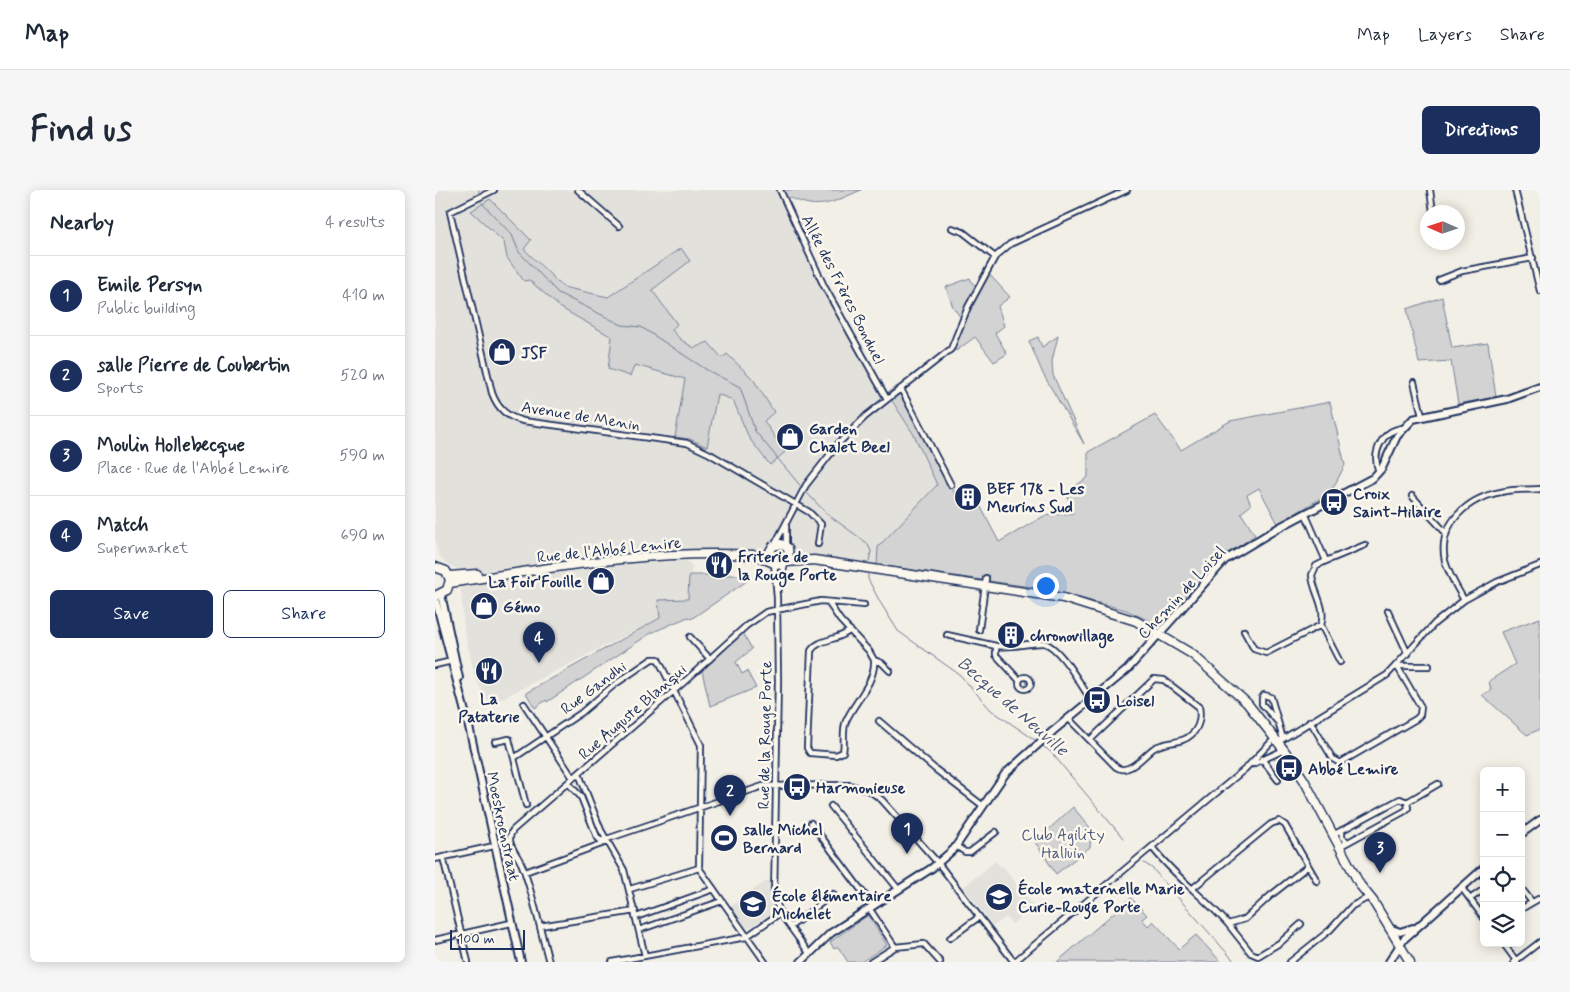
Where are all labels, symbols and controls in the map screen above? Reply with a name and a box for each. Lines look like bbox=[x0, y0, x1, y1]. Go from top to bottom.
text: Map bbox=[25, 19, 69, 50]
text: Map bbox=[1357, 23, 1390, 47]
text: Layers bbox=[1418, 23, 1472, 47]
text: Share bbox=[1500, 23, 1545, 47]
button: Directions bbox=[1422, 106, 1540, 154]
text: Find us bbox=[30, 107, 132, 153]
north arrow bbox=[1420, 205, 1465, 250]
text: Nearby bbox=[50, 209, 114, 237]
street label: Allée des Frères Bonduel bbox=[796, 211, 889, 368]
text: 4 results bbox=[325, 212, 385, 233]
text: Emile Persyn bbox=[97, 273, 202, 298]
text: 1 bbox=[62, 285, 70, 306]
text: 410 m bbox=[342, 285, 385, 306]
text: Public building bbox=[97, 298, 196, 319]
shop icon: JSF bbox=[487, 337, 517, 367]
place label: JSF bbox=[521, 343, 547, 364]
text: salle Pierre de Coubertin bbox=[97, 353, 290, 378]
text: 2 bbox=[62, 365, 70, 386]
text: 520 m bbox=[340, 365, 385, 386]
text: Sports bbox=[97, 378, 143, 399]
street label: Avenue de Menin bbox=[520, 397, 642, 436]
place label: Garden Chalet Beel bbox=[809, 419, 890, 458]
shop icon: Garden Chalet Beel bbox=[775, 422, 805, 452]
text: Moulin Hollebecque bbox=[97, 433, 245, 458]
text: 3 bbox=[62, 445, 70, 466]
text: 590 m bbox=[339, 445, 385, 466]
text: Place · Rue de l'Abbé Lemire bbox=[97, 458, 289, 479]
place label: BEF 178 - Les Meurins Sud bbox=[987, 479, 1084, 518]
building icon: BEF 178 - Les Meurins Sud bbox=[953, 482, 983, 512]
place label: Croix Saint-Hilaire bbox=[1353, 484, 1442, 523]
bus stop icon: Croix Saint-Hilaire bbox=[1319, 487, 1349, 517]
text: Match bbox=[97, 513, 148, 538]
text: 4 bbox=[61, 525, 71, 546]
text: 690 m bbox=[341, 525, 385, 546]
street label: Rue de l'Abbé Lemire bbox=[536, 532, 683, 569]
text: Supermarket bbox=[97, 538, 188, 559]
street label: Chemin de Loisel bbox=[1134, 542, 1231, 644]
place label: Friterie de la Rouge Porte bbox=[738, 547, 837, 588]
restaurant icon: Friterie de la Rouge Porte bbox=[704, 550, 734, 580]
shop icon: La Foir'Fouille bbox=[586, 566, 616, 596]
place label: La Foir'Fouille bbox=[488, 572, 582, 593]
your location bbox=[1033, 573, 1059, 599]
button: Save bbox=[50, 590, 213, 638]
button: Share bbox=[223, 590, 385, 638]
shop icon: Gémo bbox=[469, 591, 499, 621]
place label: Gémo bbox=[503, 597, 540, 618]
building icon: chronovillage bbox=[996, 620, 1026, 650]
pin: 4 bbox=[523, 622, 555, 663]
place label: chronovillage bbox=[1029, 626, 1115, 649]
water label: Becque de Neuville bbox=[952, 652, 1074, 762]
restaurant icon: La Pataterie bbox=[474, 656, 504, 686]
street label: Rue Gandhi bbox=[557, 656, 631, 720]
street label: Rue Auguste Blanqui bbox=[574, 659, 692, 765]
street label: Rue de la Rouge Porte bbox=[754, 660, 777, 810]
bus stop icon: Loisel bbox=[1082, 685, 1112, 715]
place label: La Pataterie bbox=[458, 689, 520, 728]
place label: Loisel bbox=[1116, 691, 1154, 712]
bus stop icon: Abbé Lemire bbox=[1274, 753, 1304, 783]
place label: Abbé Lemire bbox=[1308, 759, 1399, 780]
map controls bbox=[1480, 767, 1525, 947]
button: + bbox=[1480, 767, 1525, 812]
street label: Moeskroenstraat bbox=[481, 770, 524, 883]
bus stop icon: Harmonieuse bbox=[782, 772, 812, 802]
pin: 2 bbox=[714, 775, 746, 816]
place label: Harmonieuse bbox=[816, 778, 906, 799]
button: − bbox=[1480, 812, 1525, 857]
pin: 1 bbox=[891, 813, 923, 854]
place label: salle Michel Bernard bbox=[742, 820, 823, 859]
sports icon: salle Michel Bernard bbox=[709, 823, 739, 853]
park label: Club Agility Halluin bbox=[1021, 825, 1105, 864]
pin: 3 bbox=[1364, 832, 1396, 873]
button: locate bbox=[1480, 857, 1525, 902]
place label: École maternelle Marie Curie-Rouge Porte bbox=[1018, 878, 1185, 920]
school or university icon: École maternelle Marie Curie-Rouge Porte bbox=[984, 882, 1014, 912]
place label: École élémentaire Michelet bbox=[772, 885, 892, 925]
school or university icon: École élémentaire Michelet bbox=[738, 889, 768, 919]
button: layers bbox=[1480, 902, 1525, 947]
scale bar bbox=[450, 927, 525, 950]
text: 100 m bbox=[457, 930, 495, 948]

